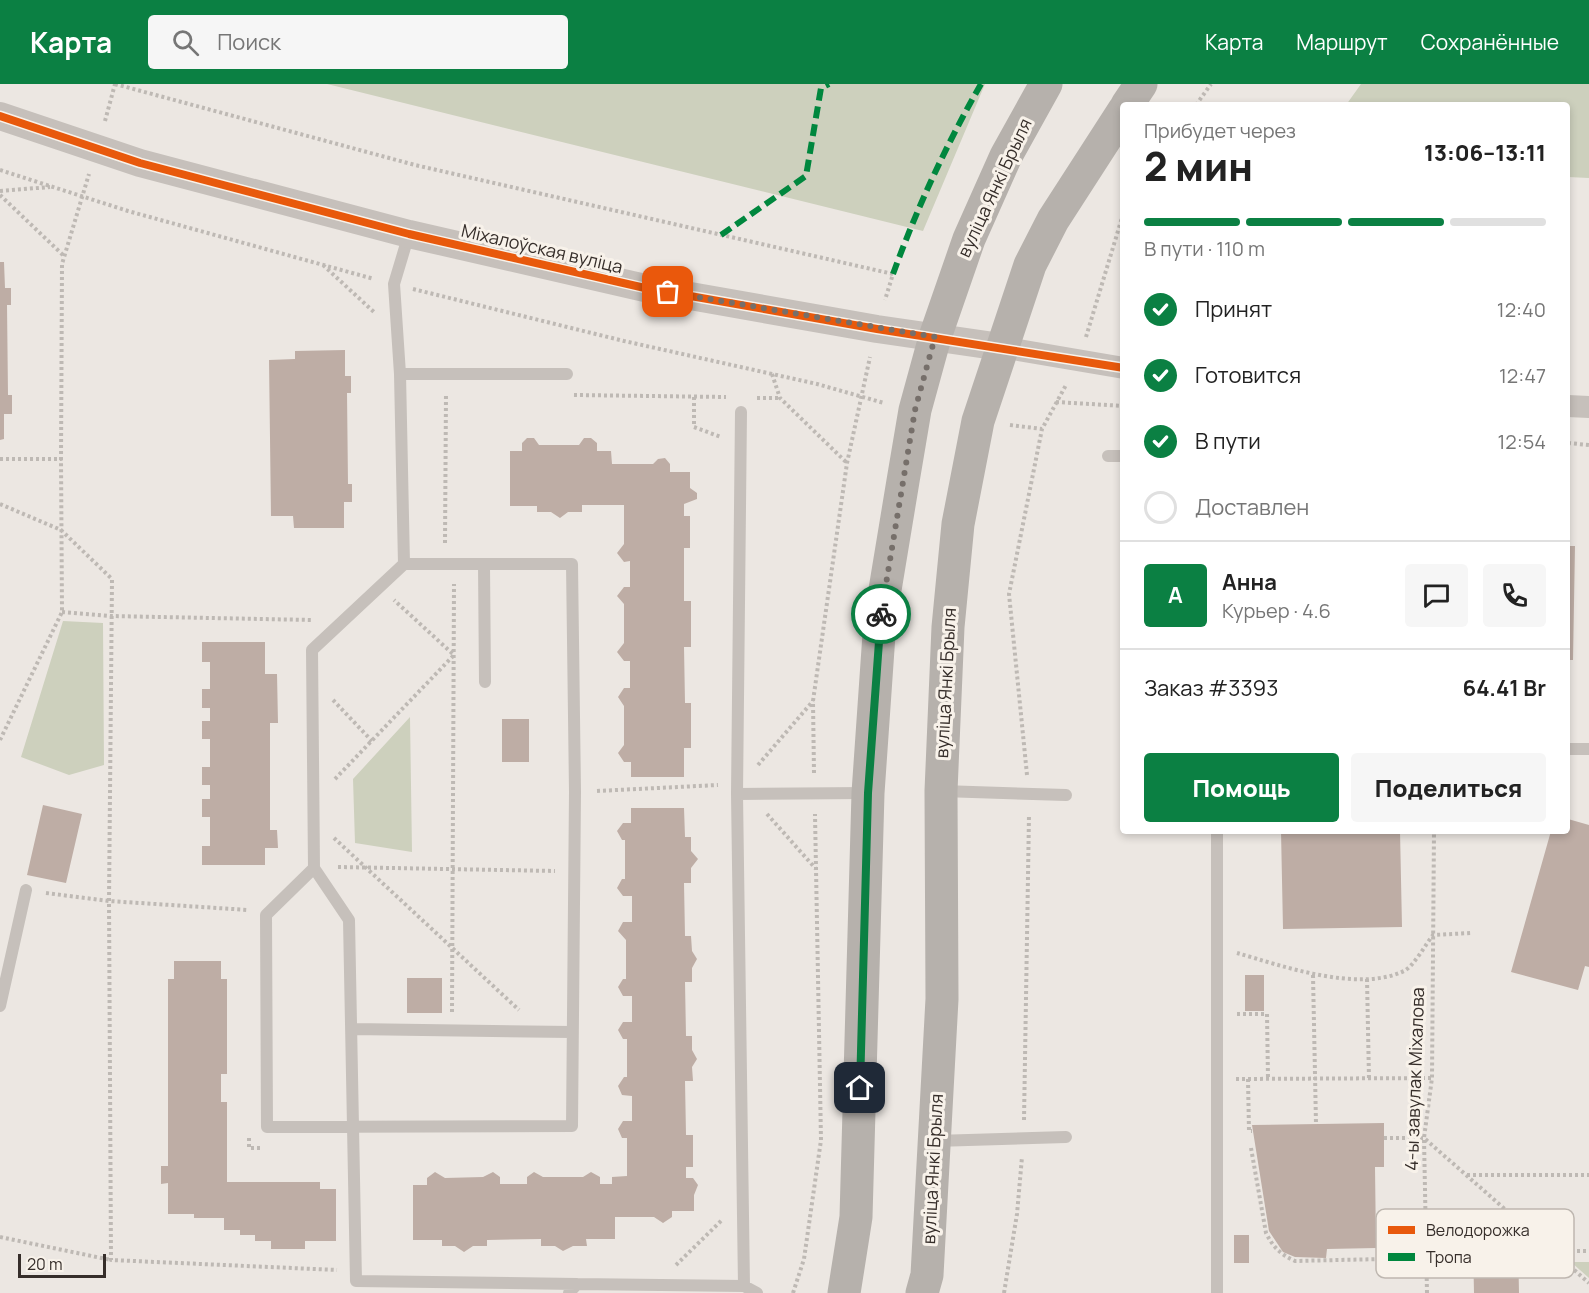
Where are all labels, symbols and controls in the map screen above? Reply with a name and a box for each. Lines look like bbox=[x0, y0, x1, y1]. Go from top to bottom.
search box bbox=[148, 15, 568, 69]
text: Карта bbox=[30, 23, 112, 61]
icon: search bbox=[169, 26, 202, 59]
text: Поиск bbox=[217, 27, 281, 57]
text: Карта bbox=[1205, 28, 1263, 56]
text: Маршрут bbox=[1296, 28, 1388, 56]
text: Сохранённые bbox=[1421, 28, 1559, 56]
street label: вуліца Янкі Брыля bbox=[951, 114, 1037, 261]
text: Прибудет через bbox=[1144, 117, 1296, 144]
text: 13:06–13:11 bbox=[1424, 138, 1546, 168]
text: 2 мин bbox=[1144, 139, 1253, 193]
street label: Міхалоўская вуліца bbox=[459, 218, 625, 278]
text: В пути · 110 m bbox=[1144, 235, 1265, 262]
pin bbox=[642, 266, 693, 317]
icon: bag bbox=[651, 275, 684, 308]
icon: check bbox=[1144, 293, 1177, 326]
text: Принят bbox=[1195, 294, 1272, 324]
text: 12:40 bbox=[1497, 296, 1546, 323]
icon: check bbox=[1144, 359, 1177, 392]
text: Готовится bbox=[1195, 360, 1301, 390]
text: 12:47 bbox=[1499, 362, 1546, 389]
icon: check bbox=[1144, 425, 1177, 458]
text: В пути bbox=[1195, 426, 1261, 456]
text: 12:54 bbox=[1497, 428, 1546, 455]
text: Доставлен bbox=[1195, 492, 1309, 522]
button: chat bbox=[1405, 564, 1468, 627]
button: phone bbox=[1483, 564, 1546, 627]
text: Анна bbox=[1222, 567, 1277, 597]
text: А bbox=[1168, 580, 1183, 610]
courier bbox=[851, 584, 911, 644]
text: Курьер · 4.6 bbox=[1222, 597, 1331, 624]
icon: bike bbox=[865, 598, 898, 631]
street label: вуліца Янкі Брыля bbox=[929, 607, 961, 759]
text: Заказ #3393 bbox=[1144, 673, 1278, 703]
text: 64.41 Br bbox=[1463, 673, 1546, 703]
button: Помощь bbox=[1144, 753, 1339, 822]
button: Поделиться bbox=[1351, 753, 1546, 822]
street label: 4-ы завулак Міхалова bbox=[1399, 987, 1429, 1171]
pin bbox=[834, 1062, 885, 1113]
icon: home bbox=[843, 1071, 876, 1104]
street label: вуліца Янкі Брыля bbox=[916, 1093, 948, 1245]
legend bbox=[1376, 1209, 1574, 1278]
text: Велодорожка bbox=[1426, 1219, 1530, 1241]
text: Тропа bbox=[1426, 1246, 1472, 1268]
scale bar bbox=[18, 1251, 106, 1278]
text: 20 m bbox=[27, 1253, 63, 1275]

